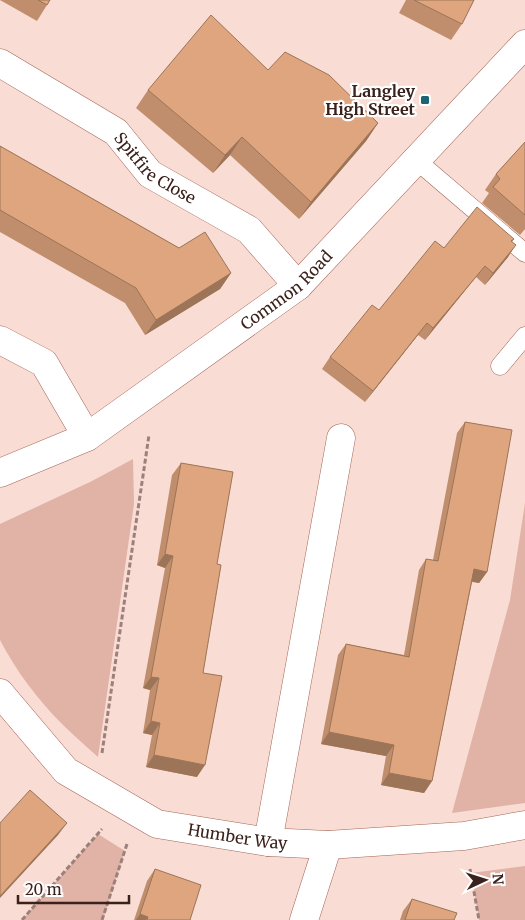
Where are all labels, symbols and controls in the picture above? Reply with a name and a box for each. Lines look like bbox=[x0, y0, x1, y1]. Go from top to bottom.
place label: Langley High Street bbox=[325, 81, 416, 119]
marker: Langley High Street bbox=[419, 94, 431, 106]
street label: Spitfire Close bbox=[110, 128, 199, 208]
street label: Common Road bbox=[236, 246, 337, 334]
street label: Humber Way bbox=[186, 819, 288, 853]
north arrow bbox=[460, 855, 510, 905]
scale bar bbox=[18, 872, 129, 904]
text: N bbox=[489, 873, 507, 885]
text: 20 m bbox=[25, 880, 62, 899]

